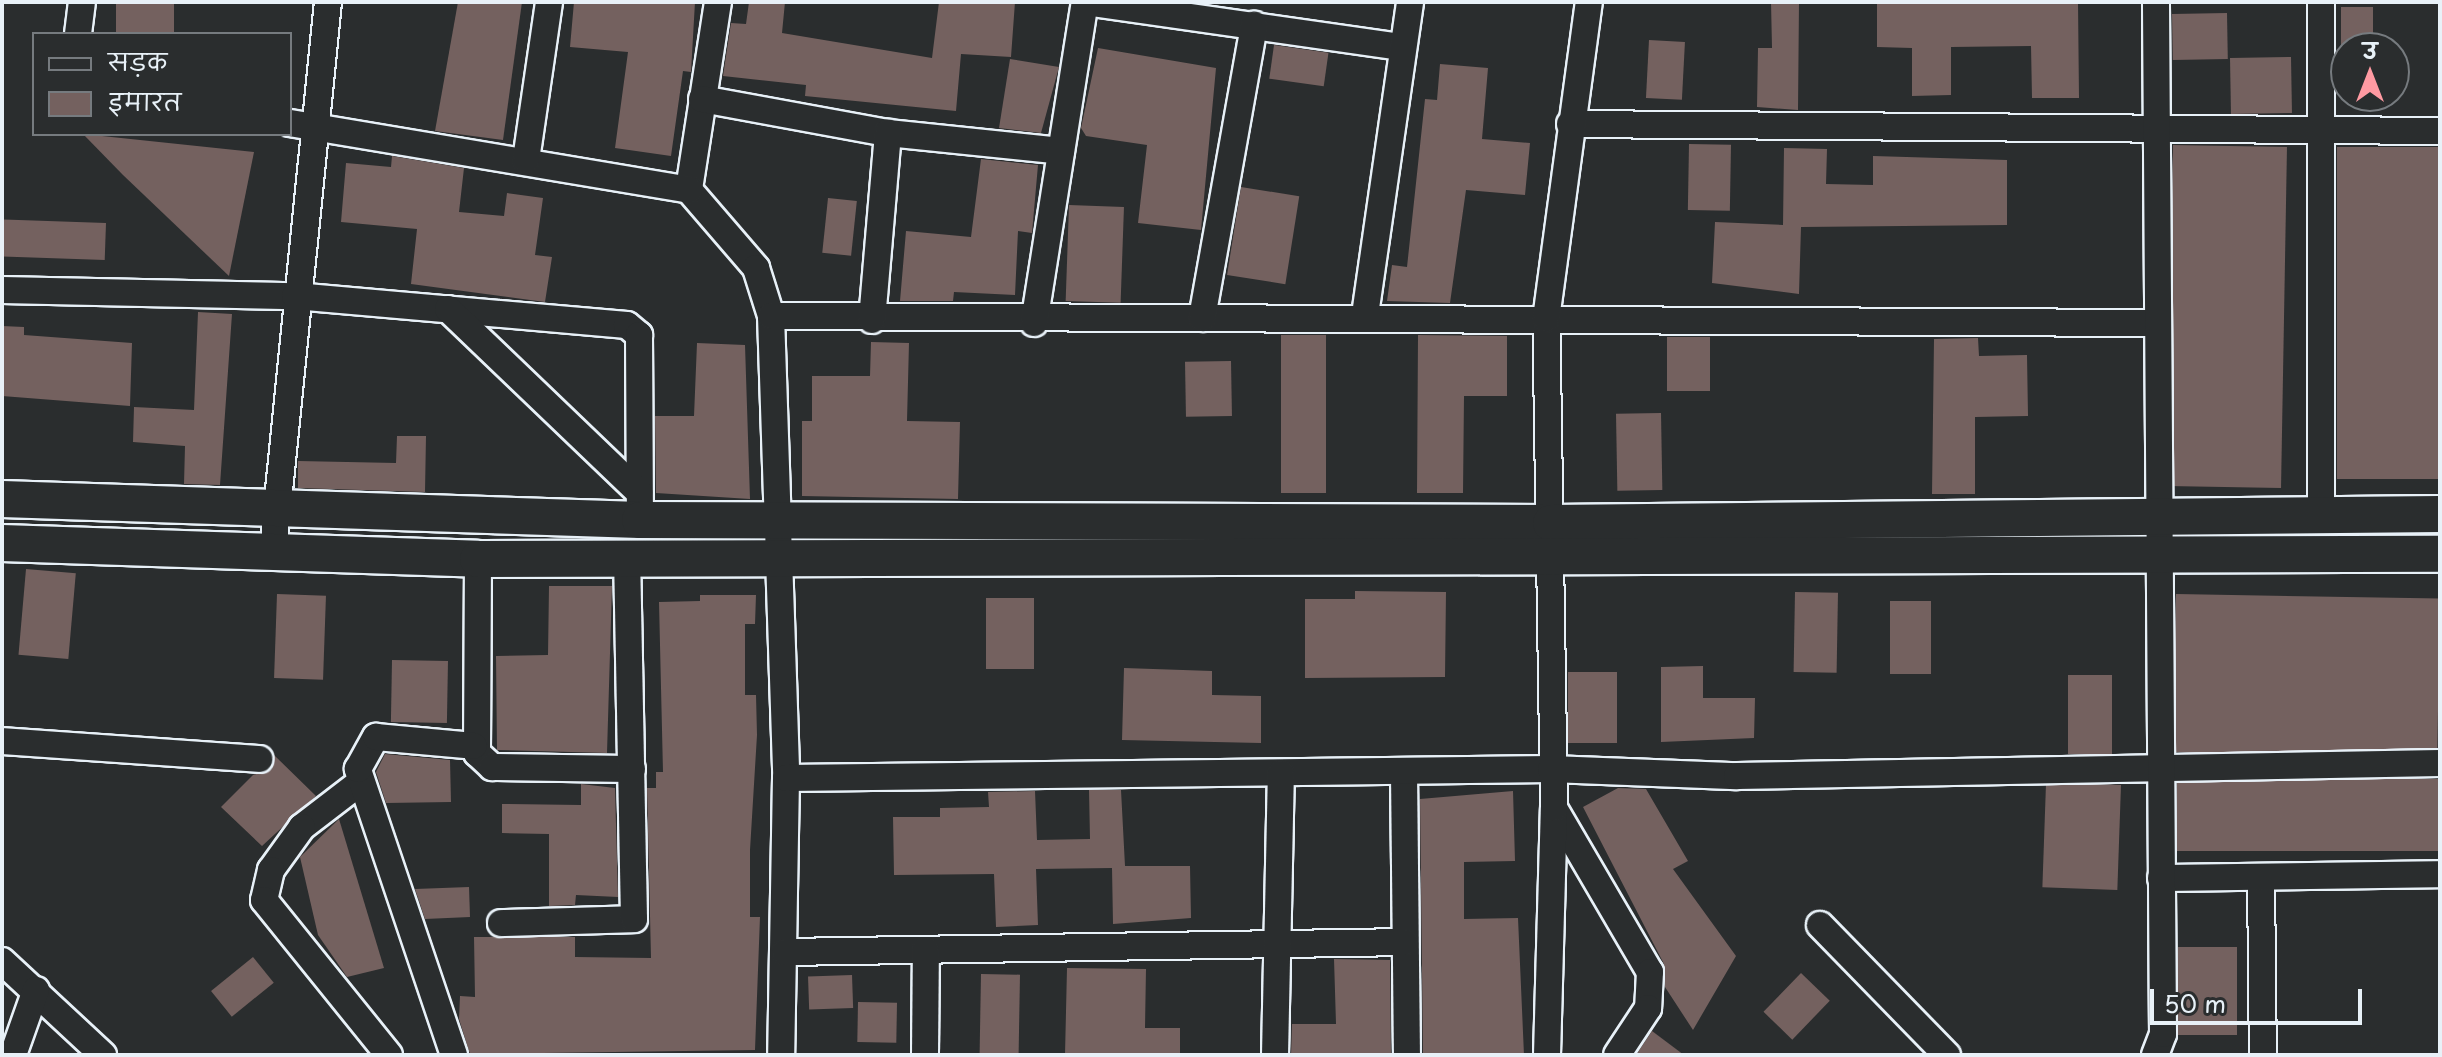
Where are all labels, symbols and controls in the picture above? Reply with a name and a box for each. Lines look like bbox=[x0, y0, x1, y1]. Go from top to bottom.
legend bbox=[32, 32, 292, 136]
north arrow bbox=[2330, 32, 2410, 112]
text: उ bbox=[2363, 33, 2377, 66]
text: सड़क bbox=[108, 43, 167, 79]
text: इमारत bbox=[108, 83, 181, 119]
scale bar bbox=[2154, 973, 2366, 1023]
text: 50 m bbox=[2164, 985, 2226, 1021]

